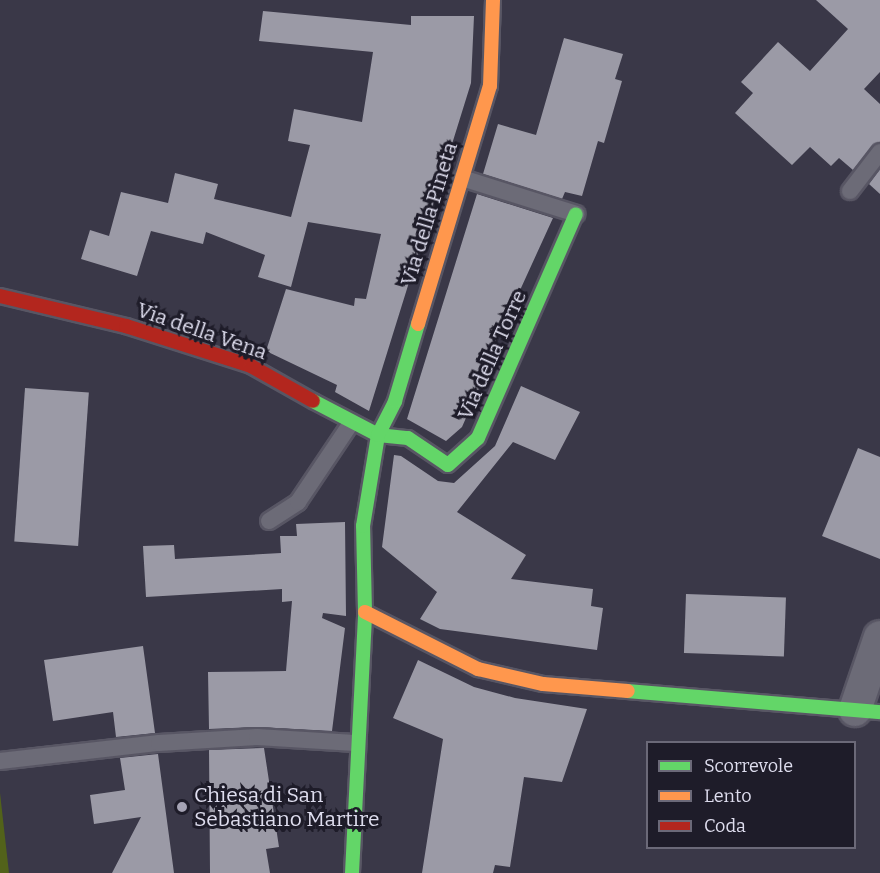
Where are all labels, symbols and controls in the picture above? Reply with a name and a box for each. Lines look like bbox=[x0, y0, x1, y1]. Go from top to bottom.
street label: Via della Pineta bbox=[395, 139, 463, 289]
street label: Via della Torre bbox=[452, 286, 532, 424]
street label: Via della Vena bbox=[134, 297, 270, 365]
legend bbox=[646, 741, 856, 849]
text: Scorrevole bbox=[704, 755, 793, 777]
place label: Chiesa di San Sebastiano Martire bbox=[194, 782, 379, 832]
text: Lento bbox=[704, 785, 752, 807]
marker: Chiesa di San Sebastiano Martire bbox=[175, 800, 189, 814]
text: Coda bbox=[704, 815, 746, 837]

